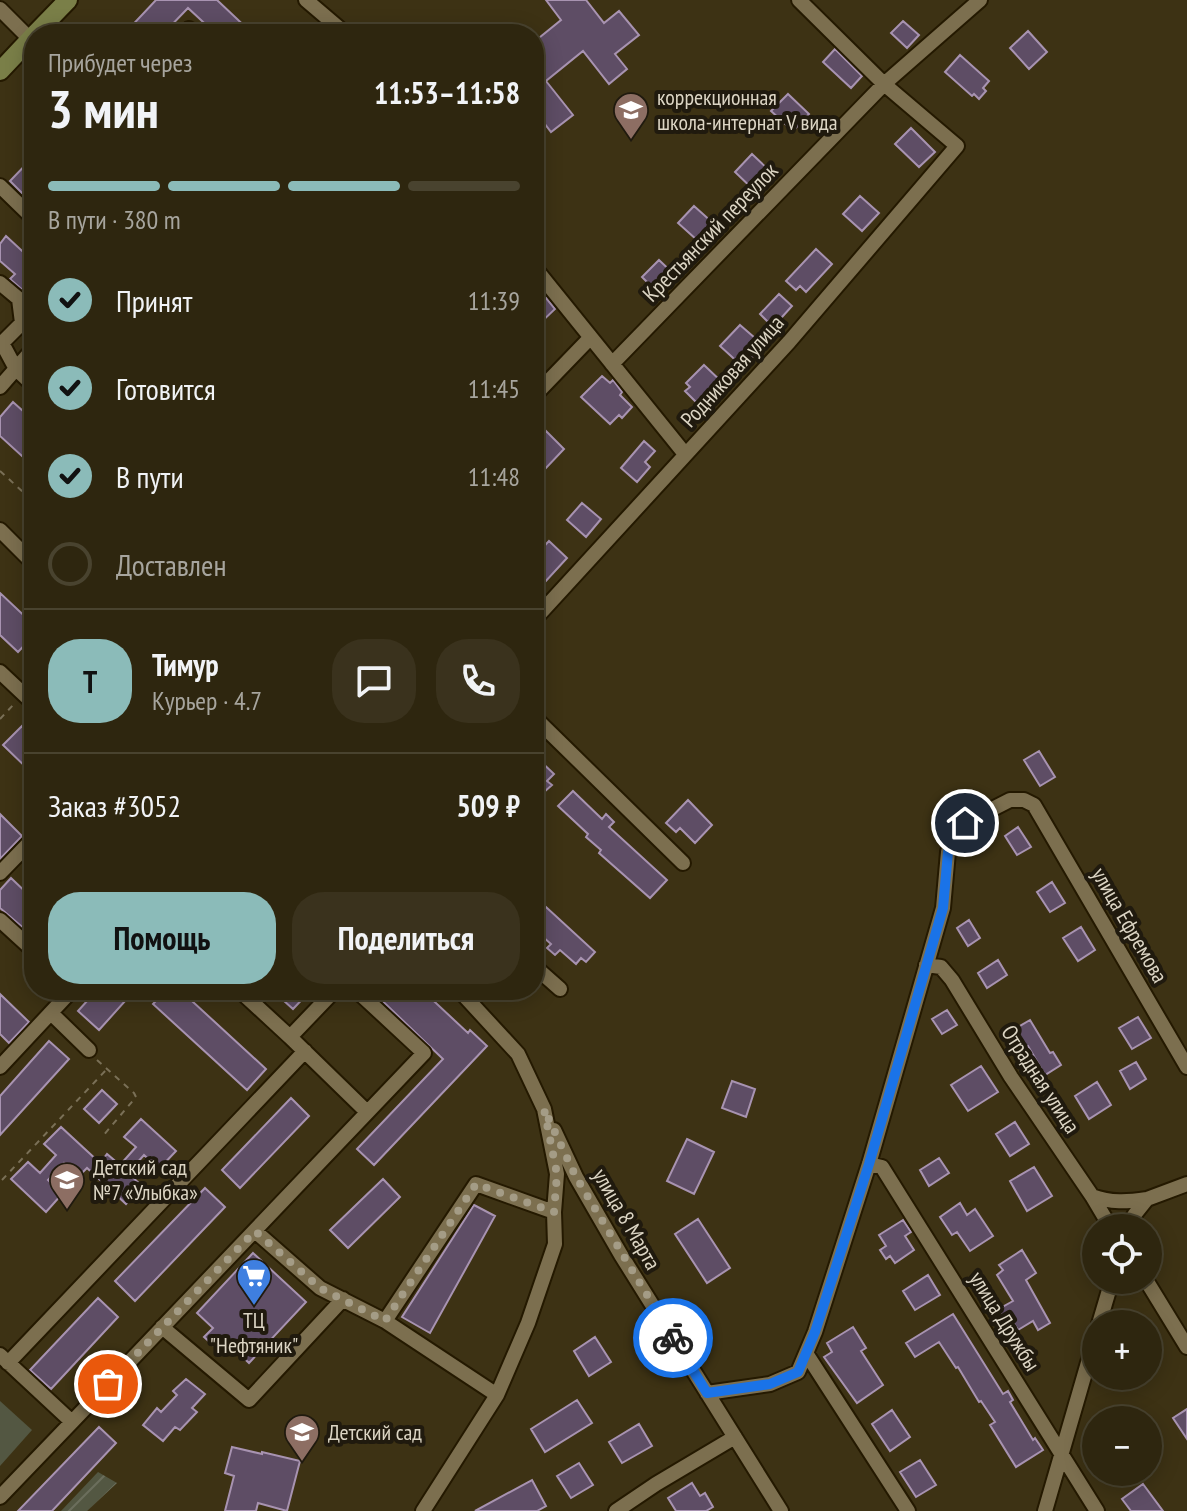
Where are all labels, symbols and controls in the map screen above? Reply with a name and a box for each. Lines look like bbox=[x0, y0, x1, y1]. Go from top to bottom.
text: Прибудет через bbox=[48, 46, 192, 79]
text: 11:53–11:58 bbox=[374, 73, 520, 112]
text: 3 мин bbox=[48, 75, 159, 142]
place label: коррекционная школа-интернат V вида bbox=[657, 83, 838, 136]
school or university icon: коррекционная школа-интернат V вида bbox=[612, 91, 650, 141]
street label: Крестьянский переулок bbox=[637, 156, 784, 307]
text: В пути · 380 m bbox=[48, 203, 181, 236]
icon: check bbox=[48, 278, 92, 322]
text: Принят bbox=[116, 281, 192, 320]
text: 11:39 bbox=[468, 284, 520, 317]
street label: Родниковая улица bbox=[674, 309, 790, 433]
icon: check bbox=[48, 366, 92, 410]
text: Готовится bbox=[116, 369, 216, 408]
text: 11:45 bbox=[468, 372, 520, 405]
icon: check bbox=[48, 454, 92, 498]
text: В пути bbox=[116, 457, 184, 496]
text: 11:48 bbox=[468, 460, 520, 493]
text: Доставлен bbox=[116, 545, 226, 584]
button: chat bbox=[332, 639, 416, 723]
button: phone bbox=[436, 639, 520, 723]
text: Тимур bbox=[152, 645, 219, 684]
text: Т bbox=[83, 662, 97, 701]
text: Курьер · 4.7 bbox=[152, 684, 262, 717]
text: Заказ #3052 bbox=[48, 786, 181, 825]
text: 509 ₽ bbox=[456, 786, 520, 825]
pin bbox=[931, 789, 999, 857]
icon: home bbox=[943, 801, 987, 845]
street label: улица Ефремова bbox=[1086, 862, 1174, 988]
button: Помощь bbox=[48, 892, 276, 984]
button: Поделиться bbox=[292, 892, 520, 984]
street label: Отрадная улица bbox=[996, 1020, 1086, 1138]
place label: Детский сад №7 «Улыбка» bbox=[93, 1153, 198, 1206]
school or university icon: Детский сад №7 «Улыбка» bbox=[48, 1161, 86, 1211]
street label: улица 8 Марта bbox=[587, 1163, 667, 1275]
map controls bbox=[1082, 1214, 1162, 1486]
button: locate bbox=[1082, 1214, 1162, 1294]
supermarket icon: ТЦ "Нефтяник" bbox=[235, 1257, 273, 1307]
street label: улица Дружбы bbox=[963, 1266, 1047, 1376]
courier bbox=[633, 1298, 713, 1378]
place label: ТЦ "Нефтяник" bbox=[210, 1306, 298, 1359]
button: + bbox=[1082, 1310, 1162, 1390]
icon: bike bbox=[651, 1316, 695, 1360]
pin bbox=[74, 1350, 142, 1418]
icon: bag bbox=[86, 1362, 130, 1406]
button: − bbox=[1082, 1406, 1162, 1486]
school or university icon: Детский сад bbox=[283, 1413, 321, 1463]
place label: Детский сад bbox=[328, 1418, 422, 1446]

